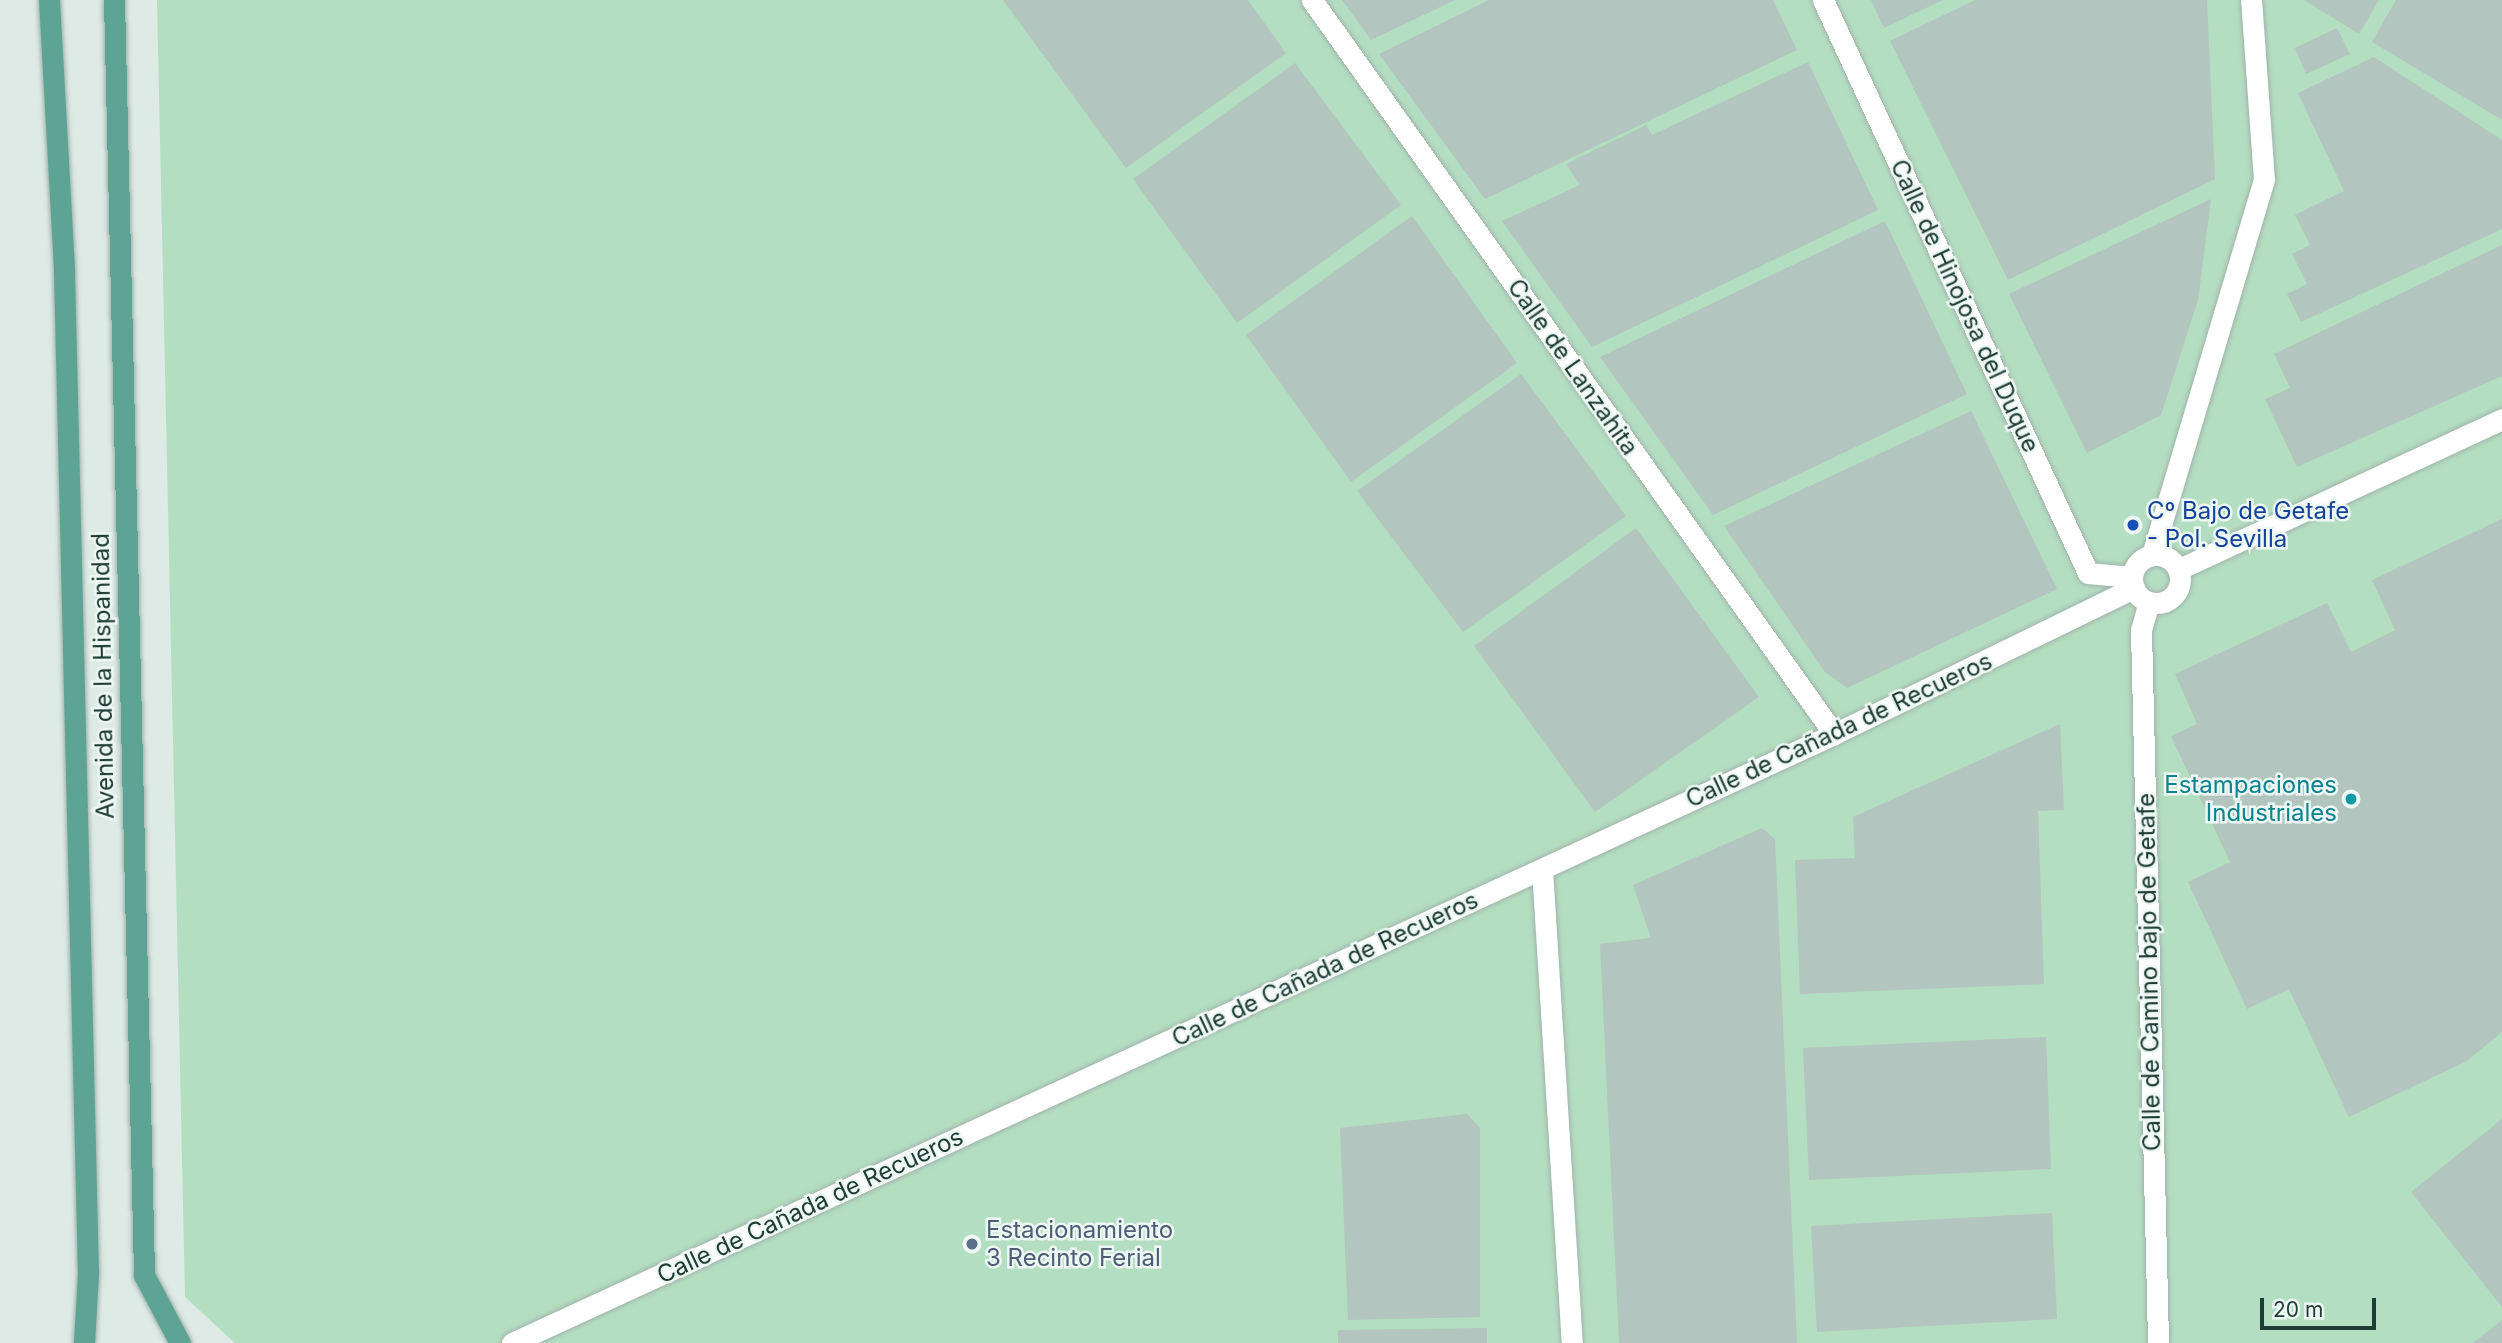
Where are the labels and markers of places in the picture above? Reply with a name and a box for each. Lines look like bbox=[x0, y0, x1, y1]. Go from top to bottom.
place label: Cº Bajo de Getafe - Pol. Sevilla bbox=[2147, 497, 2349, 553]
marker: Cº Bajo de Getafe - Pol. Sevilla bbox=[2125, 517, 2141, 533]
place label: Estampaciones Industriales bbox=[2164, 771, 2337, 827]
marker: Estampaciones Industriales bbox=[2343, 791, 2359, 807]
place label: Estacionamiento 3 Recinto Ferial bbox=[986, 1216, 1173, 1272]
marker: Estacionamiento 3 Recinto Ferial bbox=[964, 1236, 980, 1252]

